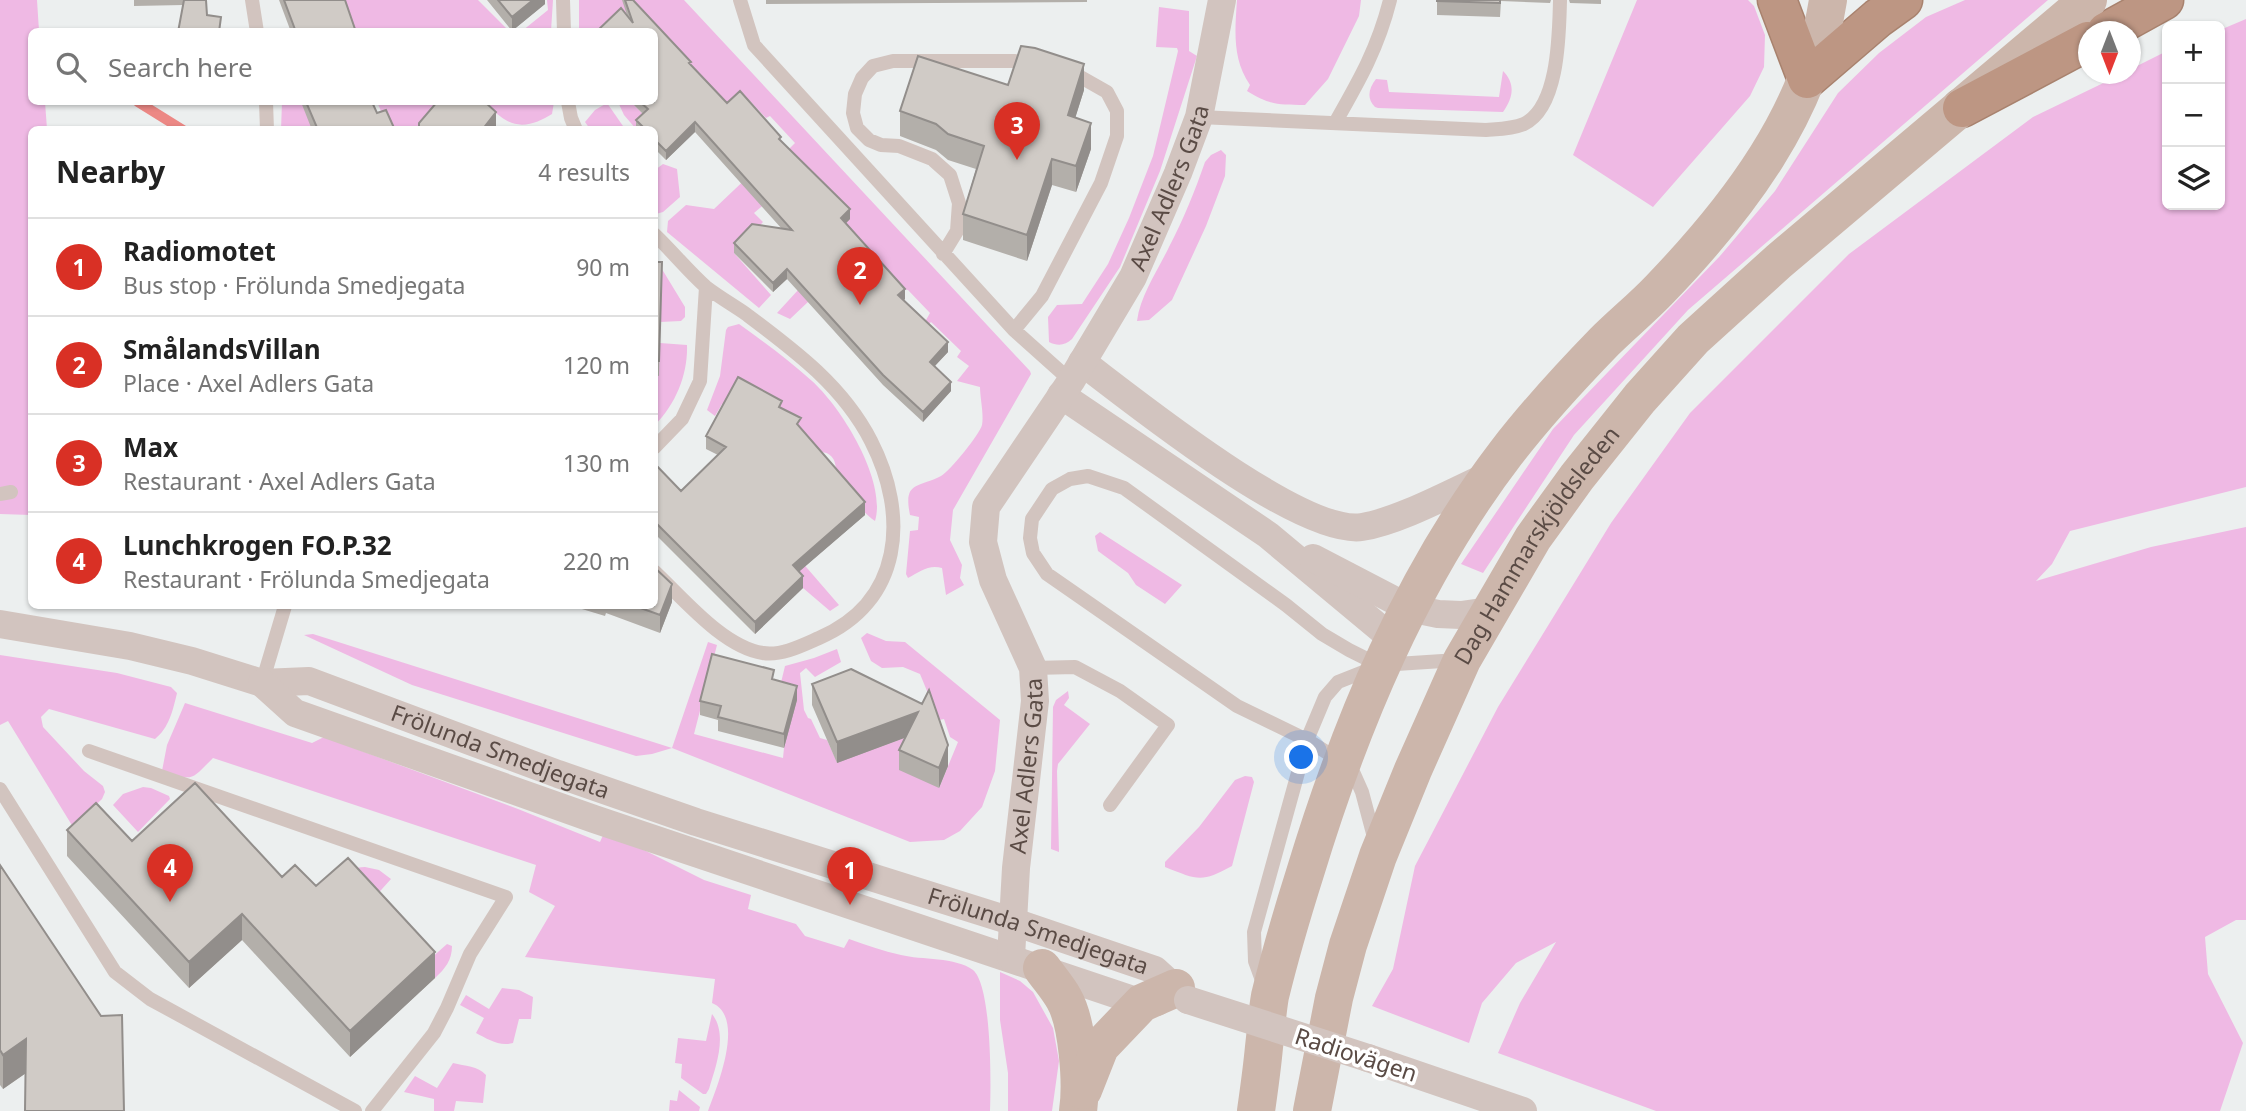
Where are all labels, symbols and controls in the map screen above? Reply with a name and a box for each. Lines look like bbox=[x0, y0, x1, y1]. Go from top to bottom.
north arrow bbox=[2078, 21, 2141, 84]
map controls bbox=[2162, 21, 2225, 210]
button: + bbox=[2162, 21, 2225, 84]
search box bbox=[28, 28, 658, 105]
icon: search bbox=[52, 48, 90, 86]
text: Search here bbox=[108, 49, 253, 85]
button: − bbox=[2162, 84, 2225, 147]
pin: 3 bbox=[994, 102, 1040, 160]
street label: Axel Adlers Gata bbox=[1121, 102, 1216, 275]
button: layers bbox=[2162, 147, 2225, 210]
text: Nearby bbox=[56, 151, 165, 192]
text: 4 results bbox=[538, 156, 630, 188]
text: Radiomotet bbox=[123, 233, 276, 269]
pin: 2 bbox=[837, 247, 883, 305]
text: 1 bbox=[72, 251, 86, 283]
text: 90 m bbox=[576, 251, 630, 283]
text: Bus stop · Frölunda Smedjegata bbox=[123, 269, 465, 301]
text: SmålandsVillan bbox=[123, 331, 321, 367]
text: 2 bbox=[72, 349, 86, 381]
text: 120 m bbox=[563, 349, 630, 381]
text: Place · Axel Adlers Gata bbox=[123, 367, 374, 399]
street label: Dag Hammarskjöldsleden bbox=[1446, 419, 1626, 670]
text: Max bbox=[123, 429, 178, 465]
text: 3 bbox=[72, 447, 86, 479]
text: 130 m bbox=[563, 447, 630, 479]
text: Restaurant · Axel Adlers Gata bbox=[123, 465, 436, 497]
text: Lunchkrogen FO.P.32 bbox=[123, 527, 392, 563]
text: 4 bbox=[72, 545, 86, 577]
text: 220 m bbox=[563, 545, 630, 577]
text: Restaurant · Frölunda Smedjegata bbox=[123, 563, 490, 595]
street label: Axel Adlers Gata bbox=[1001, 677, 1050, 855]
street label: Frölunda Smedjegata bbox=[387, 696, 614, 806]
your location bbox=[1284, 740, 1318, 774]
pin: 4 bbox=[147, 844, 193, 902]
pin: 1 bbox=[827, 847, 873, 905]
street label: Frölunda Smedjegata bbox=[924, 879, 1153, 982]
street label: Radiovägen bbox=[1291, 1019, 1421, 1089]

